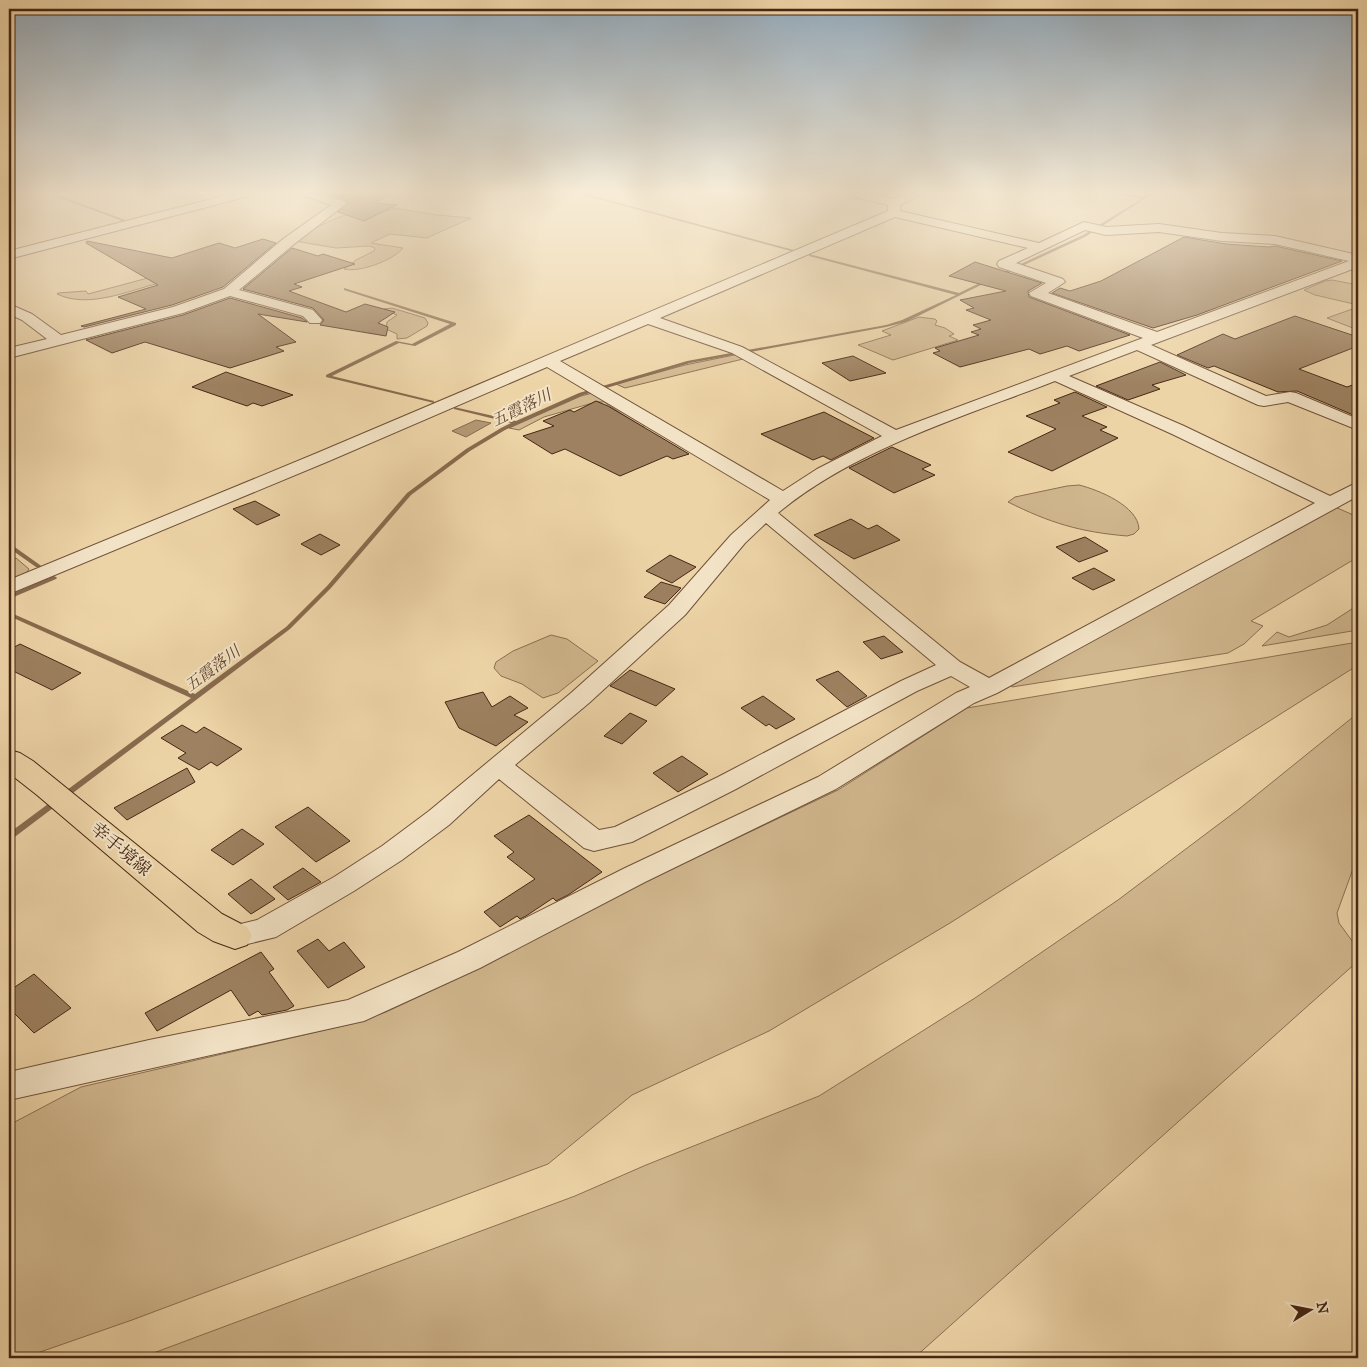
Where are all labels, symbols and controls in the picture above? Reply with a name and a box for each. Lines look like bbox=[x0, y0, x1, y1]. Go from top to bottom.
water label: 五霞落川 bbox=[488, 384, 556, 430]
water label: 五霞落川 bbox=[181, 640, 245, 695]
street label: 幸手境線 bbox=[86, 817, 156, 881]
north arrow bbox=[1284, 1284, 1334, 1334]
text: N bbox=[1313, 1301, 1332, 1315]

